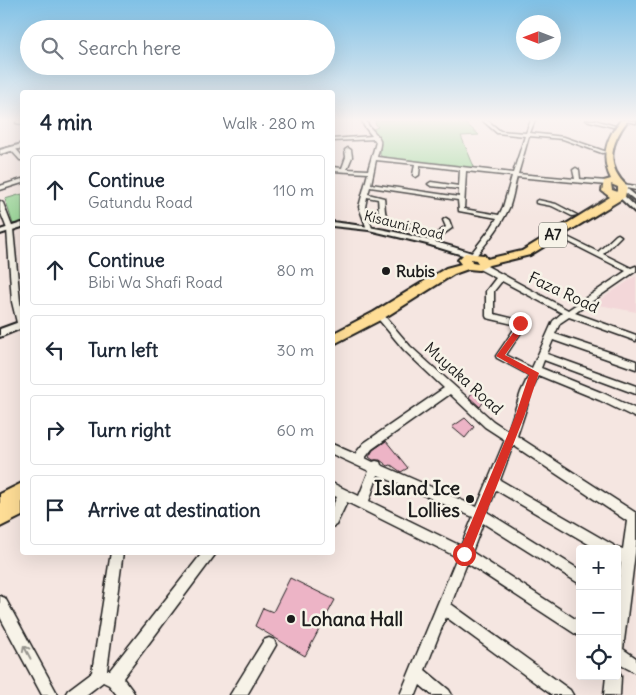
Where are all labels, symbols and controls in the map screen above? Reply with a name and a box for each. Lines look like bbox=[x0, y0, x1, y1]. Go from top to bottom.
north arrow bbox=[516, 15, 561, 60]
search box bbox=[20, 20, 335, 75]
icon: search bbox=[38, 34, 66, 62]
text: Search here bbox=[78, 36, 181, 60]
text: 4 min bbox=[40, 109, 92, 136]
text: Walk · 280 m bbox=[223, 113, 315, 133]
text: Continue bbox=[88, 168, 165, 192]
icon: ahead bbox=[41, 176, 69, 204]
text: 110 m bbox=[273, 180, 314, 200]
text: Gatundu Road bbox=[88, 192, 193, 212]
street label: Kisauni Road bbox=[362, 206, 446, 244]
road number: A7 bbox=[539, 222, 567, 248]
text: Continue bbox=[88, 248, 165, 272]
icon: ahead bbox=[41, 256, 69, 284]
text: 80 m bbox=[276, 260, 314, 280]
place label: Rubis bbox=[396, 261, 435, 281]
marker: Rubis bbox=[380, 265, 392, 277]
street label: Faza Road bbox=[526, 267, 602, 317]
text: Bibi Wa Shafi Road bbox=[88, 272, 223, 292]
route end bbox=[509, 312, 532, 335]
icon: left bbox=[41, 336, 69, 364]
street label: Muyaka Road bbox=[421, 337, 507, 419]
text: Turn left bbox=[88, 338, 158, 362]
text: 30 m bbox=[277, 340, 314, 360]
icon: right bbox=[41, 416, 69, 444]
text: Turn right bbox=[88, 418, 171, 442]
text: 60 m bbox=[276, 420, 314, 440]
place label: Island Ice Lollies bbox=[374, 476, 460, 522]
marker: Island Ice Lollies bbox=[464, 493, 476, 505]
icon: arrive bbox=[41, 496, 69, 524]
text: Arrive at destination bbox=[88, 498, 261, 522]
route start bbox=[453, 543, 476, 566]
map controls bbox=[576, 545, 621, 680]
button: + bbox=[576, 545, 621, 590]
button: − bbox=[576, 590, 621, 635]
place label: Lohana Hall bbox=[301, 607, 403, 631]
marker: Lohana Hall bbox=[285, 613, 297, 625]
button: locate bbox=[576, 635, 621, 680]
one-way arrow bbox=[22, 645, 31, 660]

